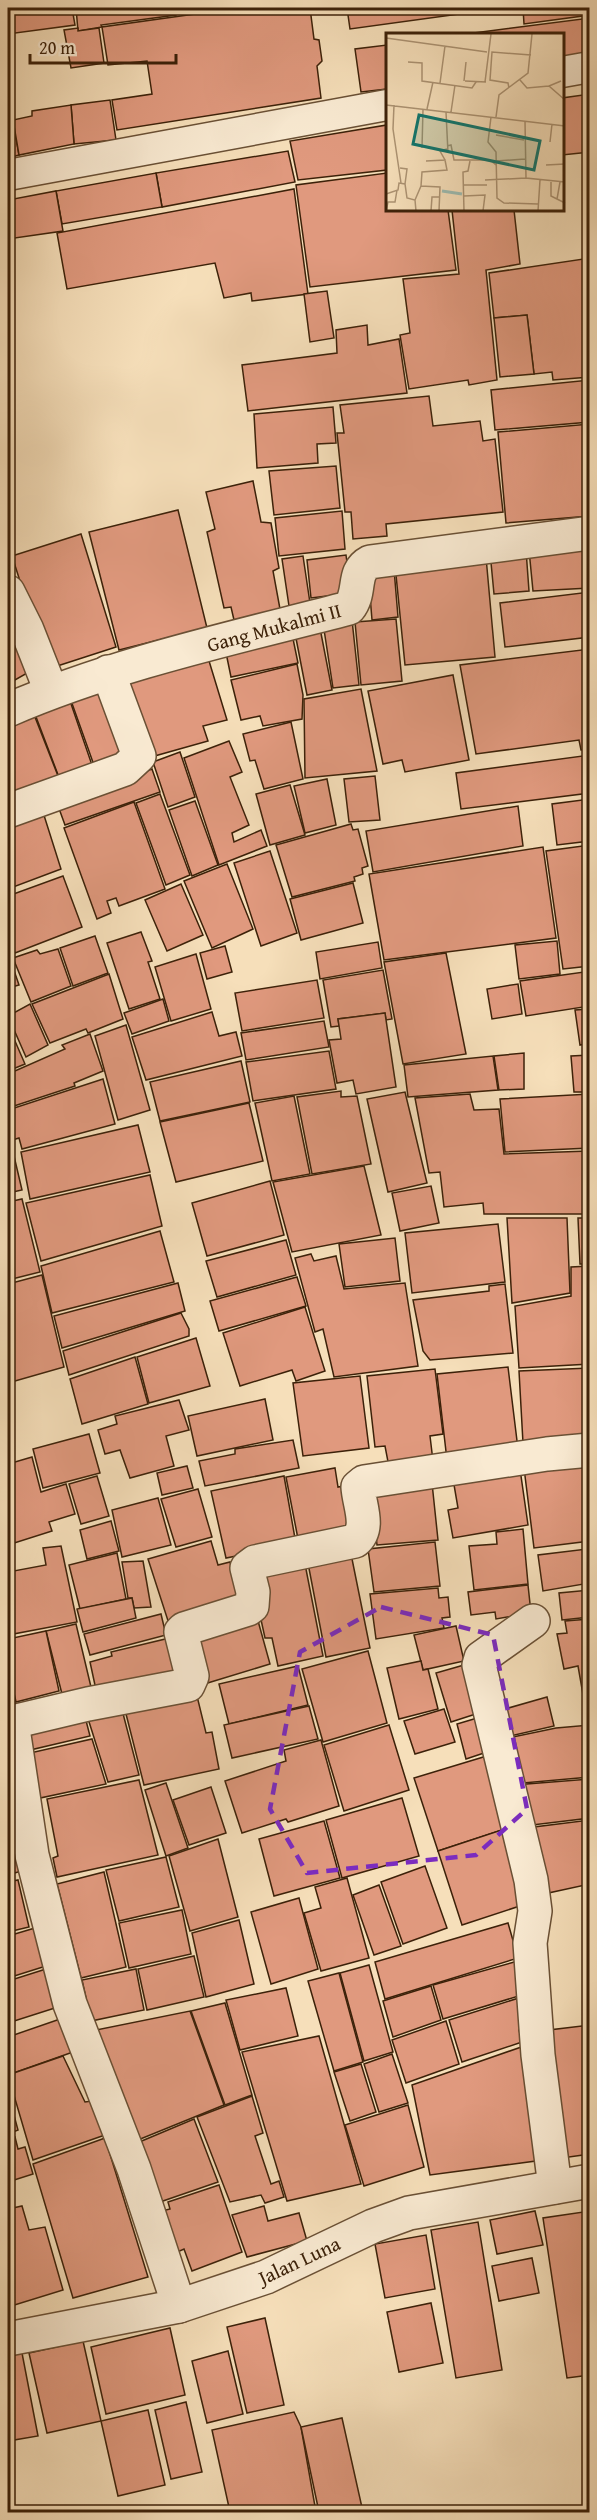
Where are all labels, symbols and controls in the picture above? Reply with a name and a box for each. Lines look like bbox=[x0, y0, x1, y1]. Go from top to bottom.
scale bar bbox=[30, 27, 176, 65]
inset map bbox=[386, 33, 564, 212]
text: 20 m bbox=[39, 34, 75, 61]
street label: Gang Mukalmi II bbox=[204, 595, 344, 659]
street label: Jalan Luna bbox=[250, 2228, 345, 2293]

